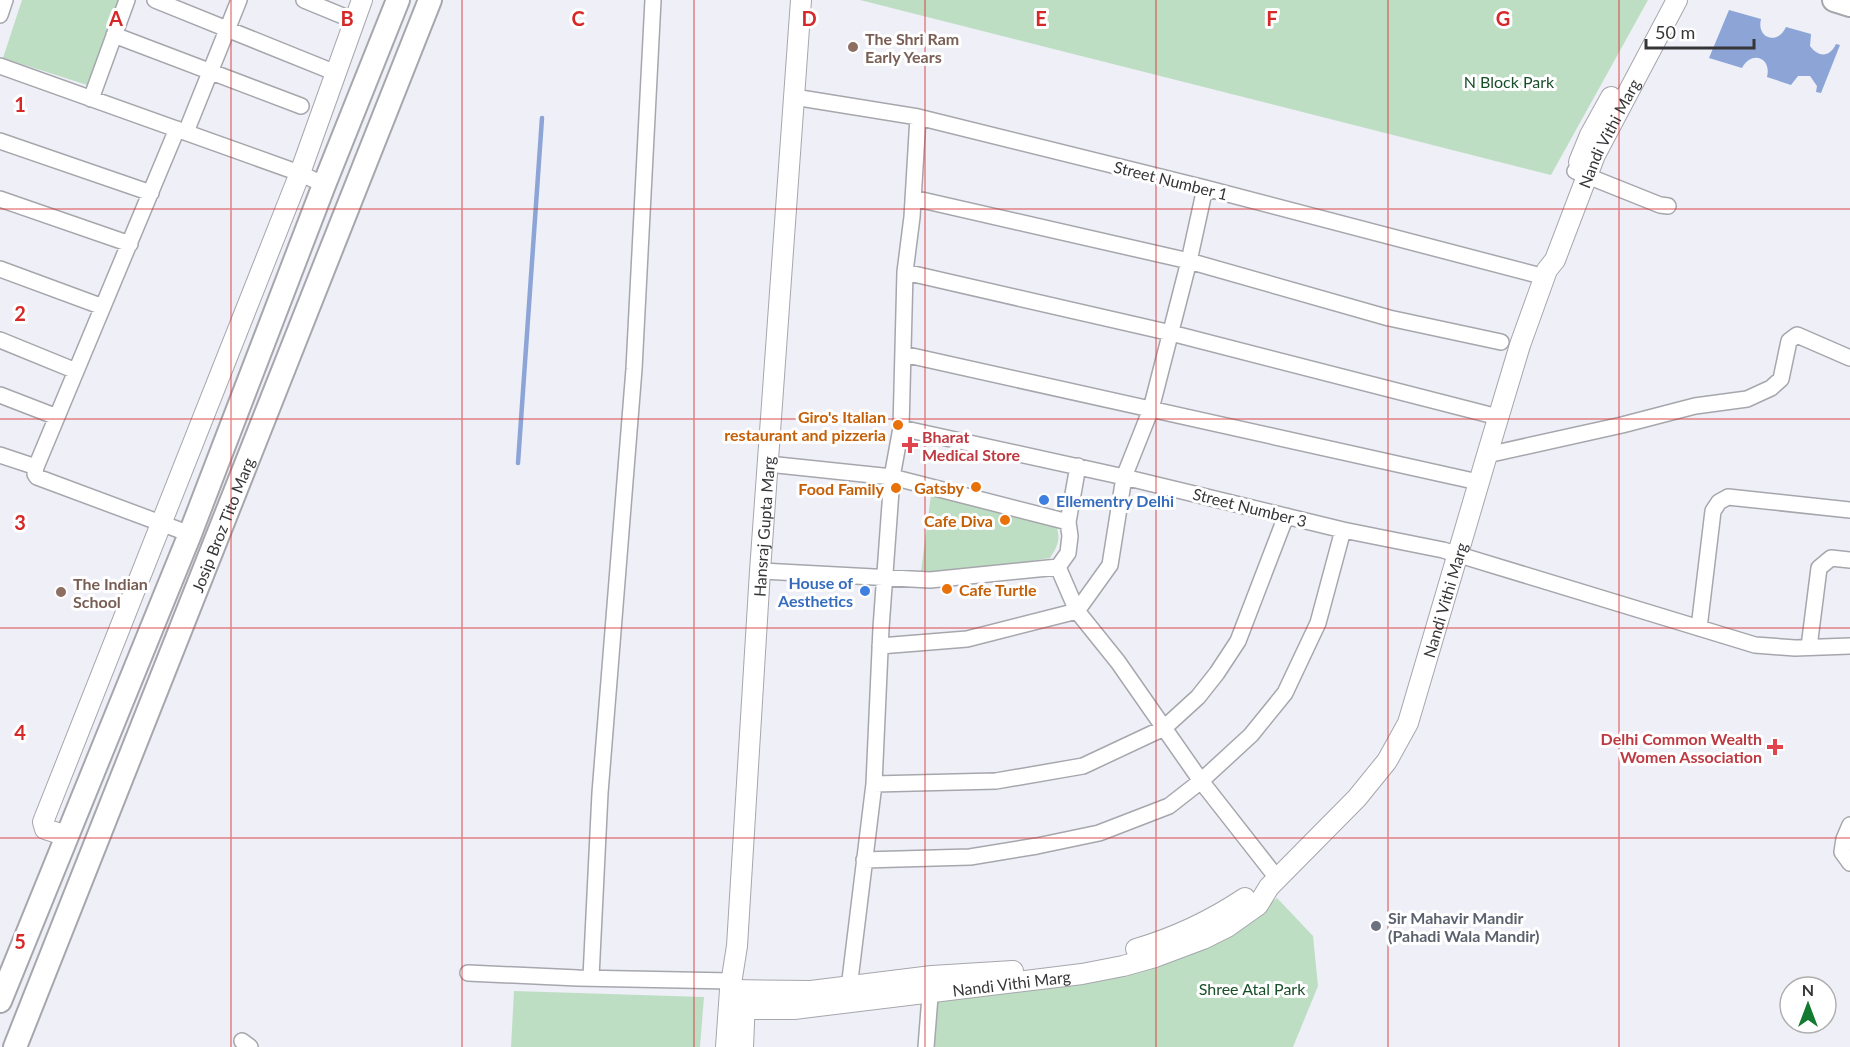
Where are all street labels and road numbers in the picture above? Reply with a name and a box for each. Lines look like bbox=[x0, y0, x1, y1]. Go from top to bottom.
street label: Nandi Vithi Marg bbox=[1574, 76, 1643, 190]
street label: Street Number 1 bbox=[1112, 157, 1230, 203]
street label: Josip Broz Tito Marg bbox=[187, 454, 257, 595]
street label: Hansraj Gupta Marg bbox=[749, 455, 778, 598]
street label: Street Number 3 bbox=[1191, 484, 1309, 530]
street label: Nandi Vithi Marg bbox=[1418, 540, 1470, 660]
street label: Nandi Vithi Marg bbox=[951, 966, 1072, 999]

